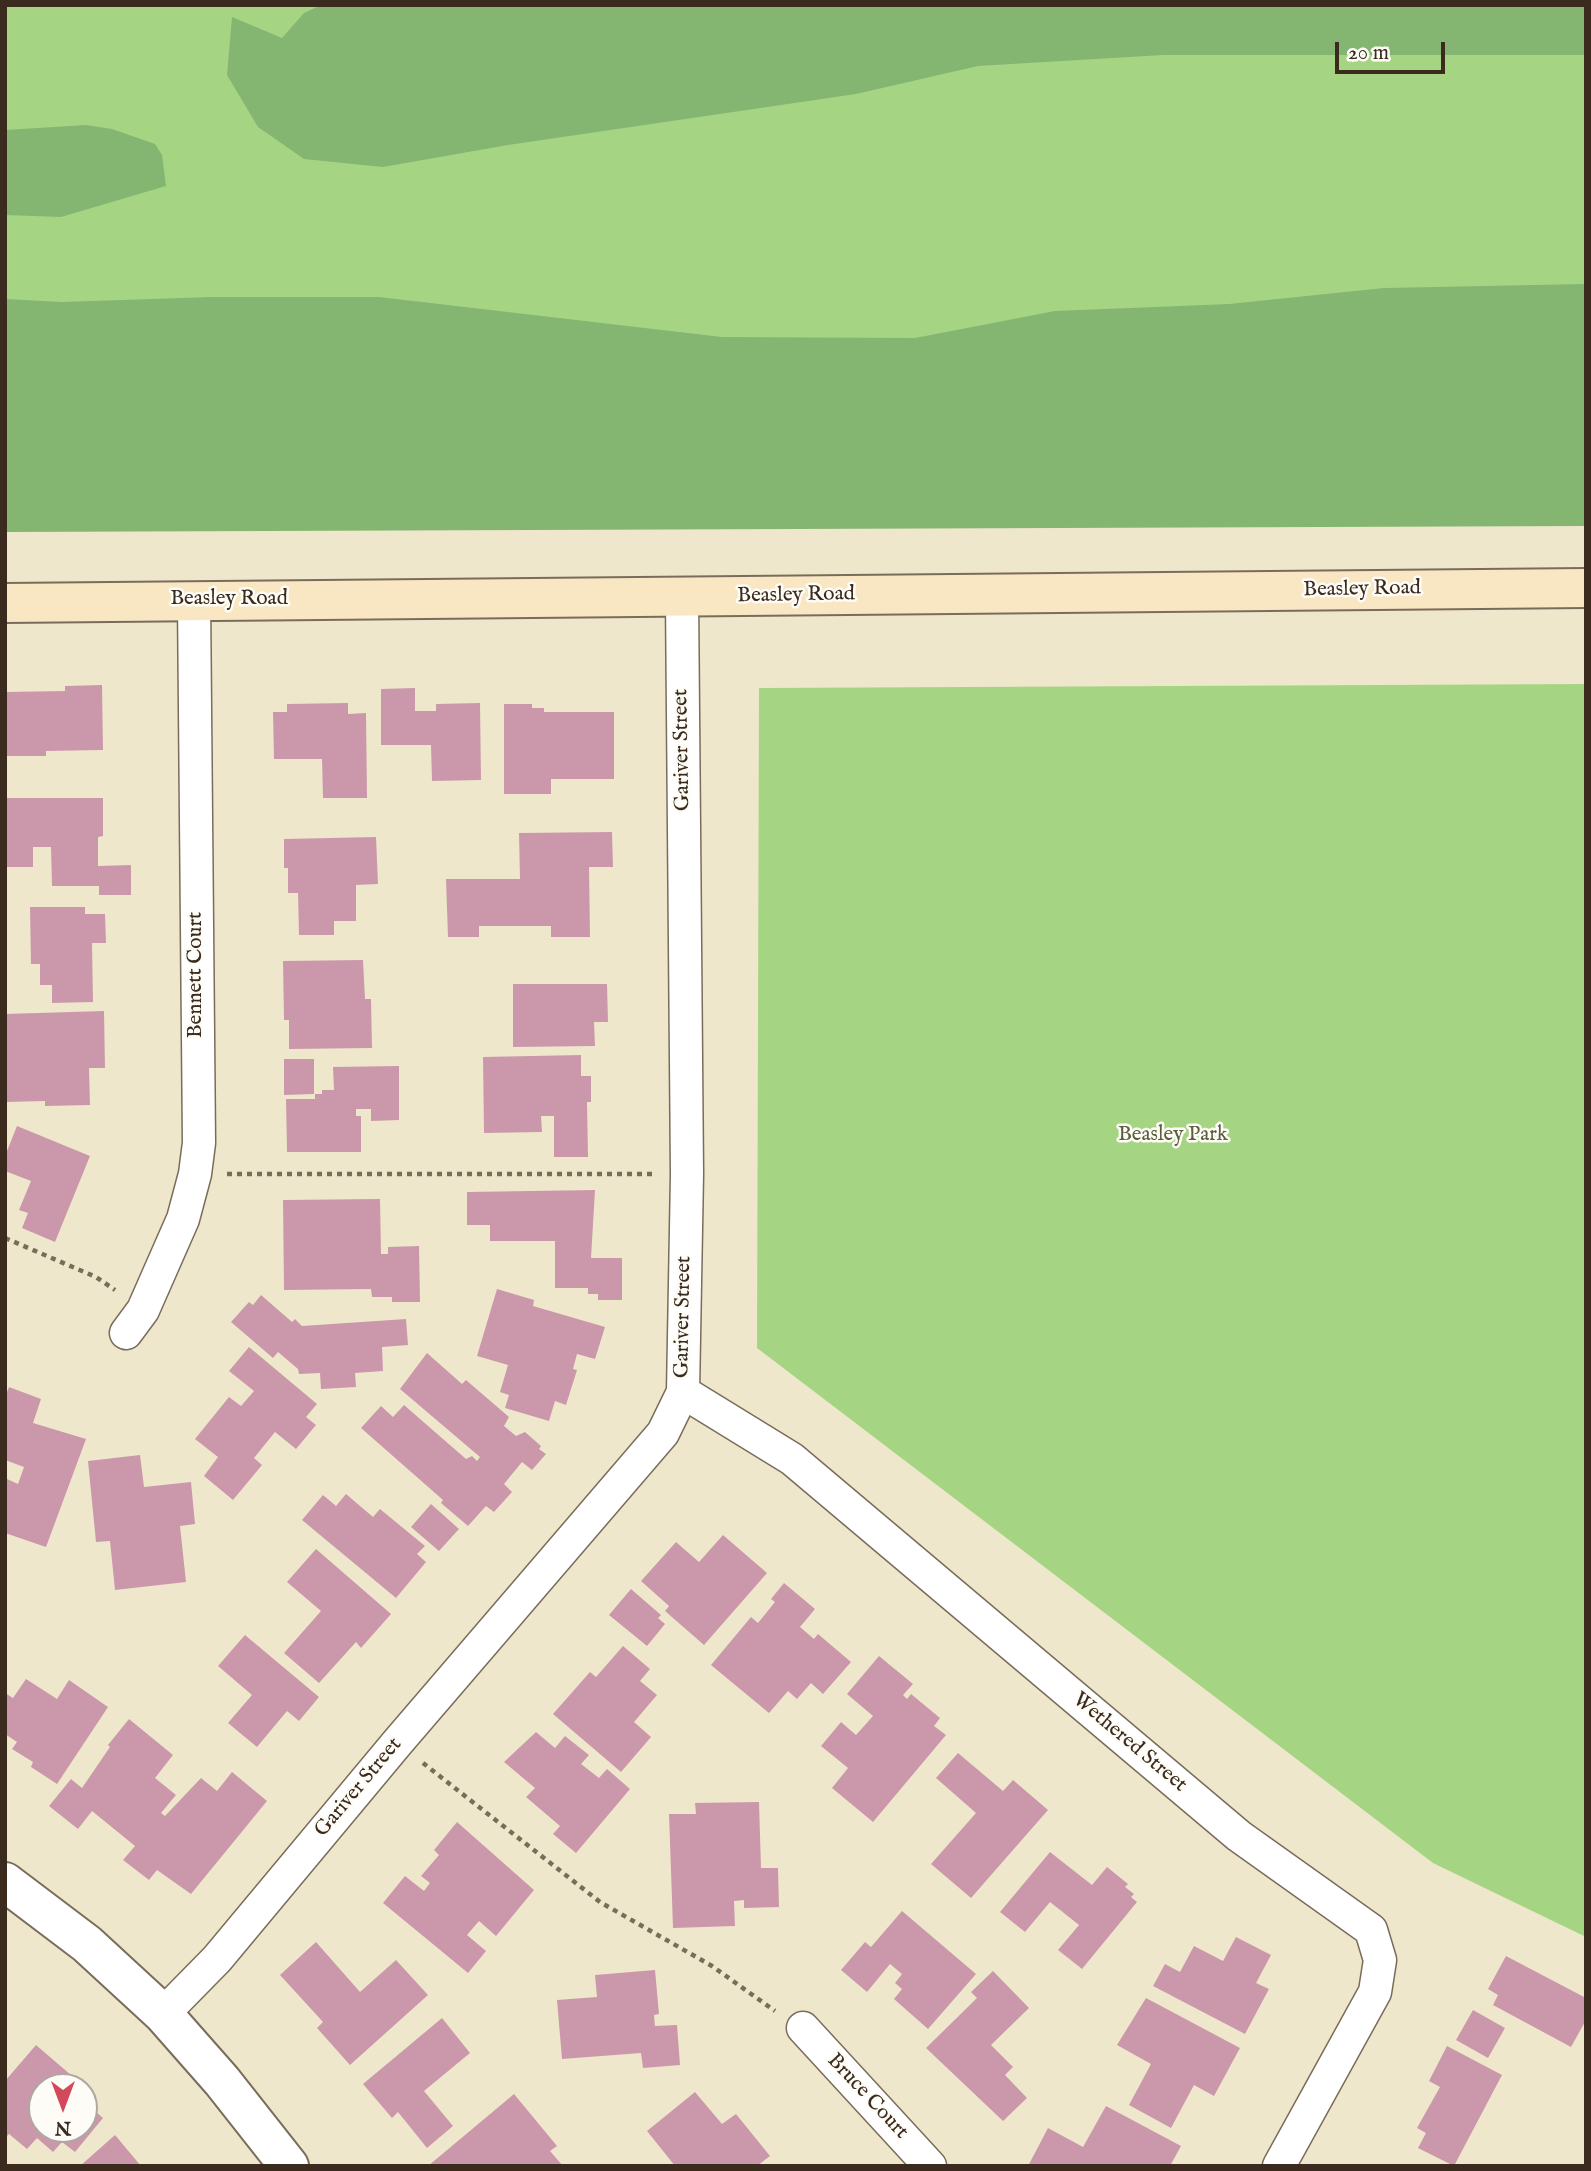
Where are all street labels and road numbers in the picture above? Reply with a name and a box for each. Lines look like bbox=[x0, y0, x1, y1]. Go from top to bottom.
street label: Beasley Road bbox=[1303, 576, 1421, 604]
street label: Beasley Road bbox=[737, 582, 855, 610]
street label: Beasley Road bbox=[170, 587, 288, 613]
street label: Gariver Street bbox=[669, 689, 697, 811]
street label: Bennett Court bbox=[184, 912, 210, 1038]
street label: Gariver Street bbox=[670, 1256, 698, 1378]
street label: Wethered Street bbox=[1067, 1688, 1191, 1798]
street label: Gariver Street bbox=[310, 1733, 408, 1843]
street label: Bruce Court bbox=[821, 2049, 913, 2145]

